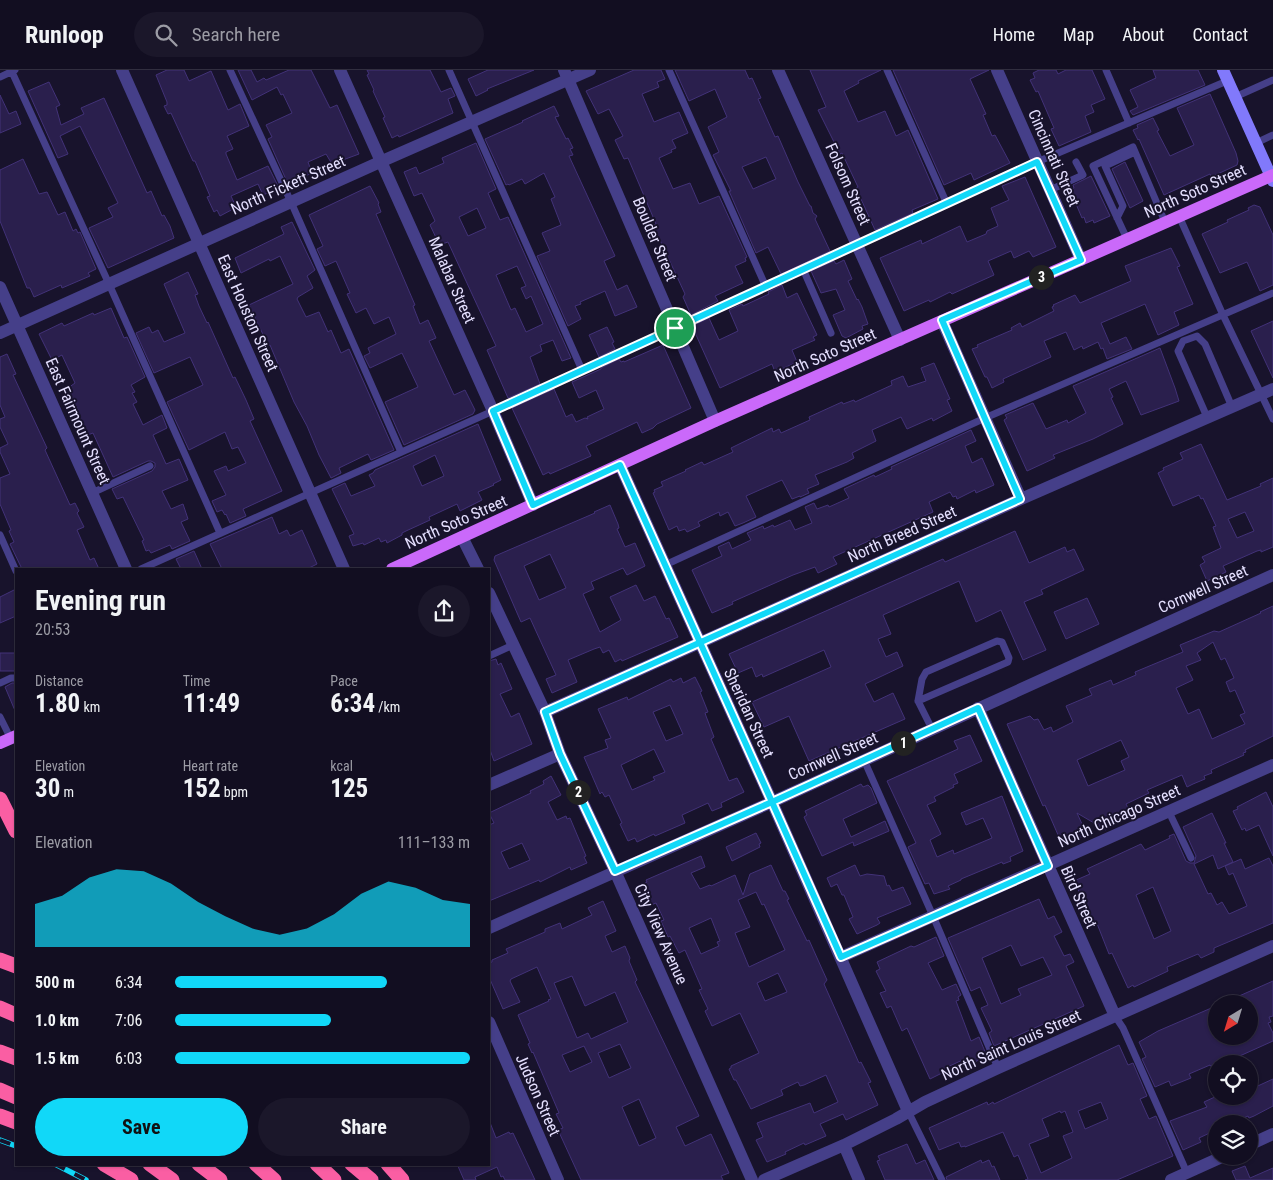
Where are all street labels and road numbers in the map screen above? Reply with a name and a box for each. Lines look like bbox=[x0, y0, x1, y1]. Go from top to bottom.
street label: Cincinnati Street bbox=[1024, 106, 1084, 210]
street label: Folsom Street bbox=[821, 140, 875, 228]
street label: North Fickett Street bbox=[228, 151, 348, 219]
street label: North Soto Street bbox=[1141, 160, 1249, 222]
street label: Boulder Street bbox=[629, 194, 681, 284]
street label: Malabar Street bbox=[424, 234, 480, 326]
street label: East Houston Street bbox=[214, 252, 282, 375]
street label: North Soto Street bbox=[771, 324, 879, 386]
street label: East Fairmount Street bbox=[42, 355, 115, 487]
street label: North Soto Street bbox=[402, 491, 510, 553]
street label: North Breed Street bbox=[845, 501, 960, 566]
street label: Cornwell Street bbox=[1155, 561, 1251, 617]
street label: Sheridan Street bbox=[720, 665, 778, 761]
street label: Cornwell Street bbox=[785, 728, 881, 784]
street label: North Chicago Street bbox=[1055, 780, 1183, 852]
street label: Bird Street bbox=[1057, 863, 1101, 931]
street label: City View Avenue bbox=[630, 881, 692, 987]
street label: North Saint Louis Street bbox=[938, 1006, 1084, 1084]
street label: Judson Street bbox=[511, 1051, 565, 1139]

